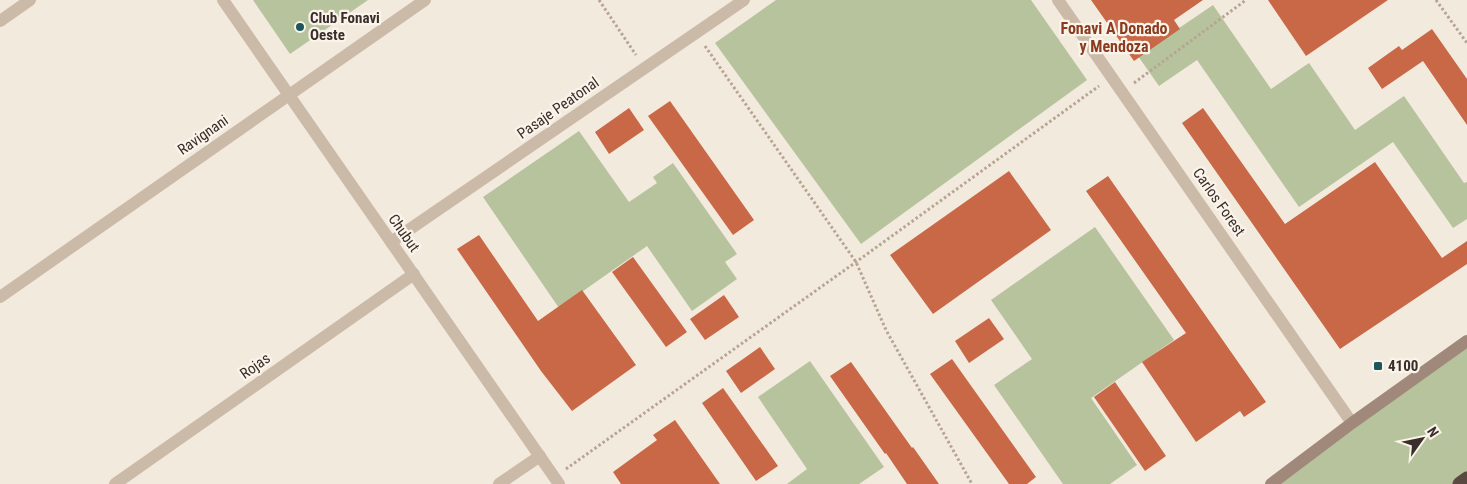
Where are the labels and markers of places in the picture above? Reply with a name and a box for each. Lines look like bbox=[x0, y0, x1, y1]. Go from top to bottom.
place label: Club Fonavi Oeste bbox=[310, 9, 380, 44]
marker: Club Fonavi Oeste bbox=[294, 21, 306, 33]
place label: 4100 bbox=[1388, 357, 1418, 375]
marker: 4100 bbox=[1372, 360, 1384, 372]

